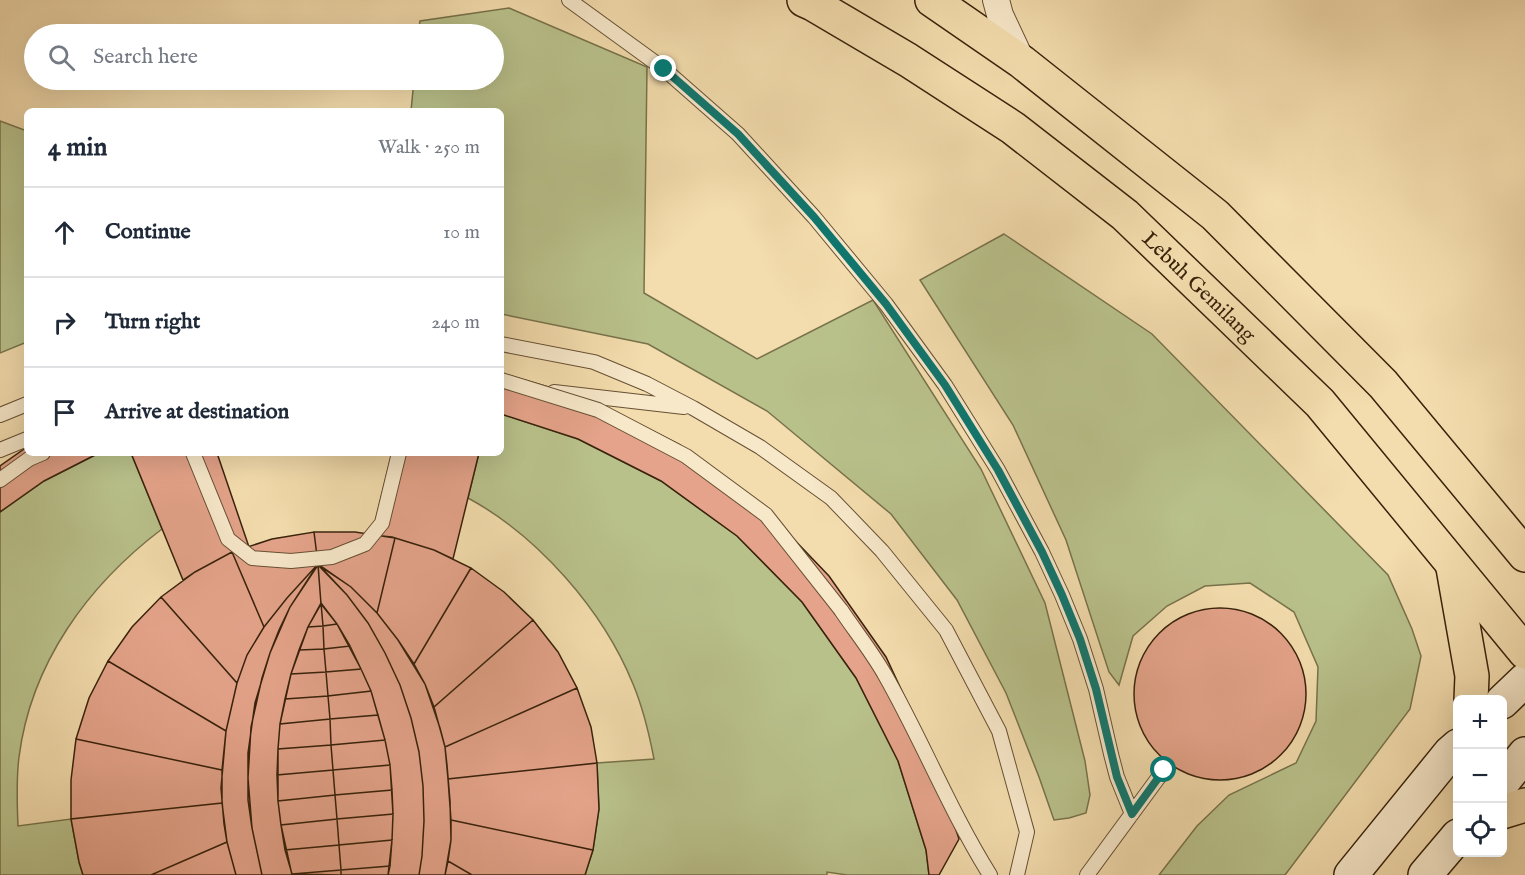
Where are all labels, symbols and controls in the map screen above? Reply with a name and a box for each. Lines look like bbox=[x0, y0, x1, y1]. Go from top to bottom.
search box bbox=[24, 24, 504, 90]
icon: search bbox=[45, 41, 78, 74]
text: Search here bbox=[93, 43, 198, 71]
route end bbox=[650, 55, 676, 81]
text: 4 min bbox=[48, 131, 107, 164]
text: Walk · 250 m bbox=[378, 135, 480, 160]
icon: ahead bbox=[48, 216, 81, 249]
text: Continue bbox=[105, 218, 191, 246]
text: 10 m bbox=[443, 220, 480, 245]
street label: Lebuh Gemilang bbox=[1135, 226, 1261, 349]
icon: right bbox=[48, 306, 81, 339]
text: Turn right bbox=[105, 308, 200, 336]
text: 240 m bbox=[431, 310, 480, 335]
icon: arrive bbox=[48, 396, 81, 429]
text: Arrive at destination bbox=[105, 398, 289, 426]
map controls bbox=[1453, 695, 1507, 857]
button: + bbox=[1453, 695, 1507, 749]
button: − bbox=[1453, 749, 1507, 803]
route start bbox=[1150, 756, 1176, 782]
button: locate bbox=[1453, 803, 1507, 857]

